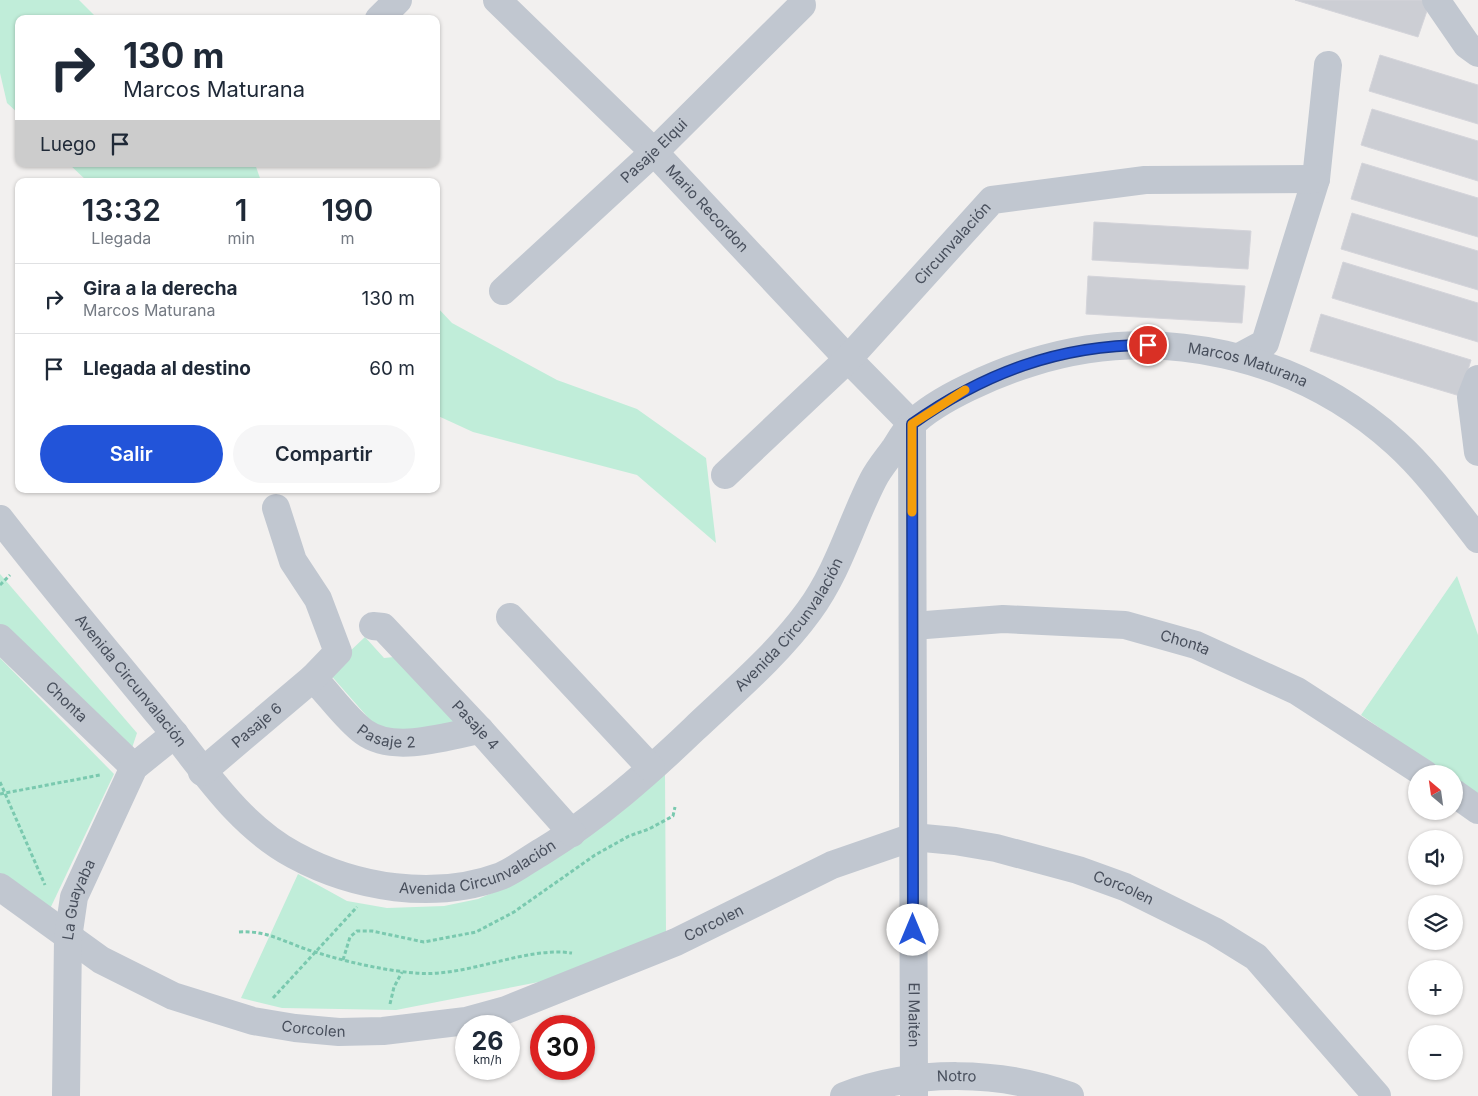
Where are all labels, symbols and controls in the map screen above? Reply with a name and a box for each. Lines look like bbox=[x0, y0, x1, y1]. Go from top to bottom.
text: 130 m bbox=[123, 34, 225, 76]
icon: right bbox=[40, 35, 105, 100]
text: Marcos Maturana bbox=[123, 76, 305, 102]
street label: Pasaje Elqui bbox=[616, 114, 691, 187]
icon: arrive bbox=[106, 130, 134, 158]
text: Luego bbox=[40, 133, 96, 156]
street label: Mario Recordon bbox=[662, 160, 753, 256]
text: 13:32 bbox=[82, 192, 161, 228]
text: 1 bbox=[235, 192, 248, 228]
text: 190 bbox=[322, 192, 373, 228]
street label: Circunvalación bbox=[910, 198, 995, 288]
text: Llegada bbox=[91, 228, 151, 248]
text: min bbox=[228, 228, 255, 248]
text: m bbox=[340, 228, 354, 248]
text: Gira a la derecha bbox=[83, 277, 238, 300]
icon: right bbox=[40, 285, 68, 313]
text: 130 m bbox=[362, 287, 415, 310]
text: Marcos Maturana bbox=[83, 300, 215, 320]
pin bbox=[1127, 324, 1169, 366]
icon: arrive bbox=[1134, 331, 1162, 359]
street label: Marcos Maturana bbox=[1187, 338, 1311, 391]
icon: arrive bbox=[40, 355, 68, 383]
text: Llegada al destino bbox=[83, 357, 251, 380]
text: 60 m bbox=[369, 357, 415, 380]
button: Salir bbox=[40, 425, 223, 483]
button: Compartir bbox=[233, 425, 415, 483]
street label: Avenida Circunvalación bbox=[731, 555, 847, 695]
street label: Avenida Circunvalación bbox=[71, 610, 191, 750]
street label: Chonta bbox=[1158, 625, 1213, 659]
street label: Chonta bbox=[42, 677, 92, 726]
street label: Pasaje 4 bbox=[448, 696, 503, 754]
street label: Pasaje 6 bbox=[227, 698, 286, 752]
street label: Pasaje 2 bbox=[353, 720, 416, 752]
north arrow bbox=[1408, 765, 1462, 820]
map controls bbox=[1408, 765, 1463, 1080]
button: sound bbox=[1408, 830, 1463, 885]
street label: Avenida Circunvalación bbox=[398, 835, 559, 898]
street label: La Guayaba bbox=[58, 856, 99, 941]
street label: Corcolen bbox=[1091, 866, 1157, 909]
button: layers bbox=[1408, 895, 1463, 950]
street label: Corcolen bbox=[681, 900, 747, 946]
position arrow bbox=[886, 903, 938, 955]
button: + bbox=[1408, 960, 1463, 1015]
street label: El Maitén bbox=[905, 983, 924, 1047]
speed limit sign: 30 bbox=[530, 1015, 595, 1080]
street label: Corcolen bbox=[280, 1016, 346, 1041]
button: − bbox=[1408, 1025, 1463, 1080]
text: 26 bbox=[472, 1026, 503, 1056]
text: km/h bbox=[473, 1052, 502, 1067]
street label: Notro bbox=[936, 1066, 977, 1086]

